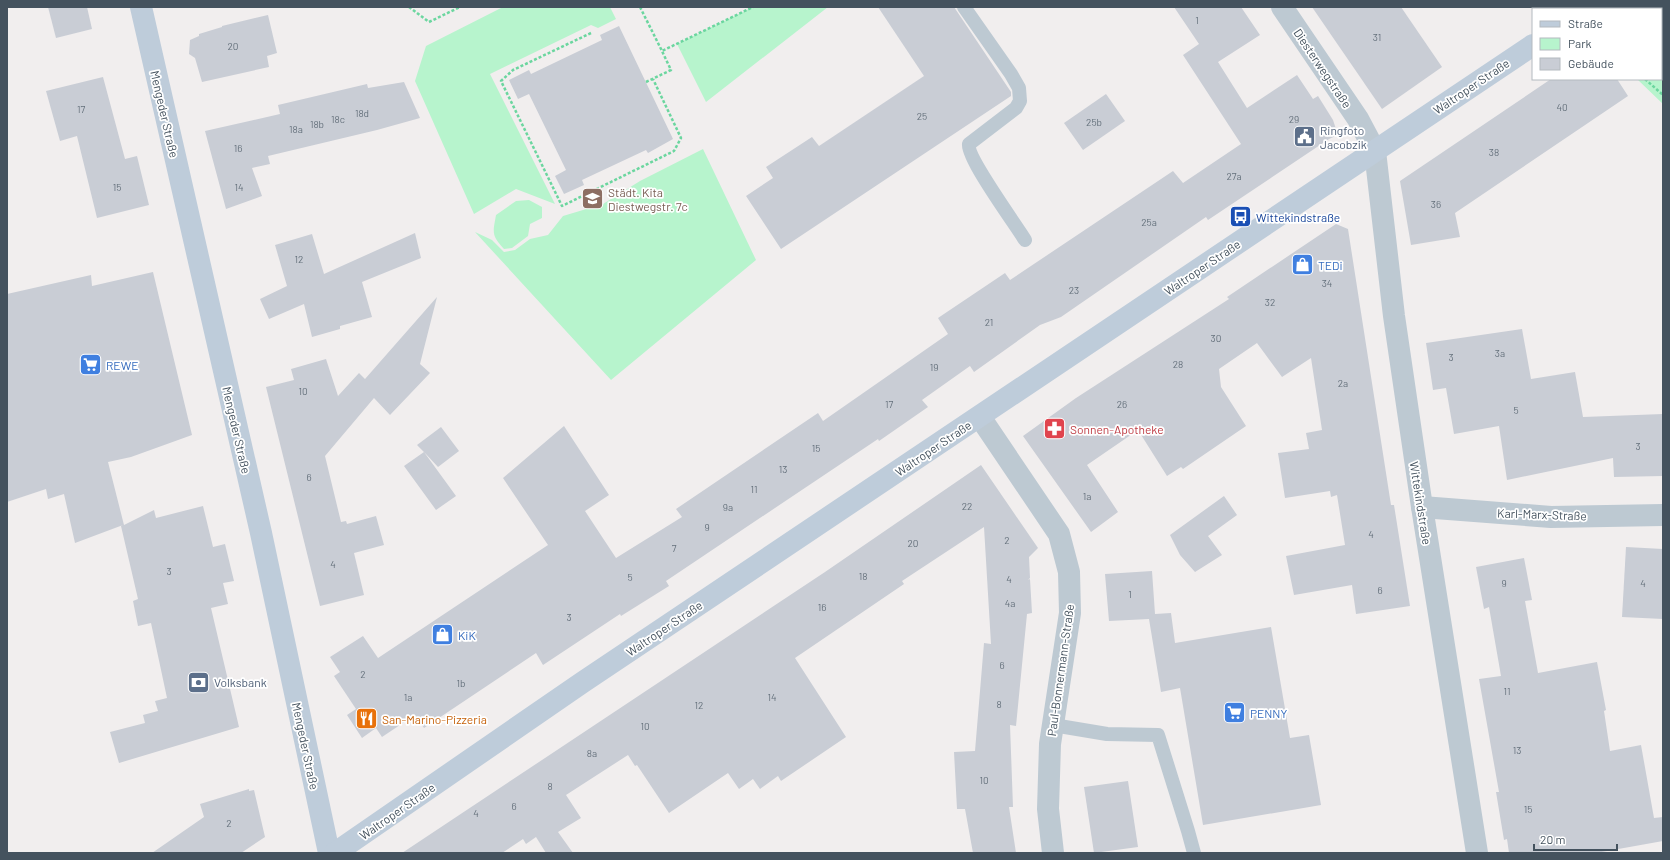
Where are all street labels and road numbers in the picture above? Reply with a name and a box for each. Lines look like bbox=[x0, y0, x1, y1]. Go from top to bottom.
street label: Diesterwegstraße bbox=[1291, 26, 1355, 110]
street label: Waltroper Straße bbox=[1430, 55, 1512, 117]
street label: Mengeder Straße bbox=[148, 69, 182, 159]
street label: Waltroper Straße bbox=[1161, 236, 1243, 298]
street label: Mengeder Straße bbox=[220, 385, 254, 475]
street label: Waltroper Straße bbox=[892, 417, 974, 479]
street label: Wittekindstraße bbox=[1407, 460, 1435, 546]
street label: Karl-Marx-Straße bbox=[1497, 505, 1587, 523]
street label: Waltroper Straße bbox=[623, 597, 705, 659]
street label: Paul-Bonnermann-Straße bbox=[1044, 603, 1076, 737]
street label: Mengeder Straße bbox=[290, 701, 322, 791]
street label: Waltroper Straße bbox=[357, 780, 437, 842]

